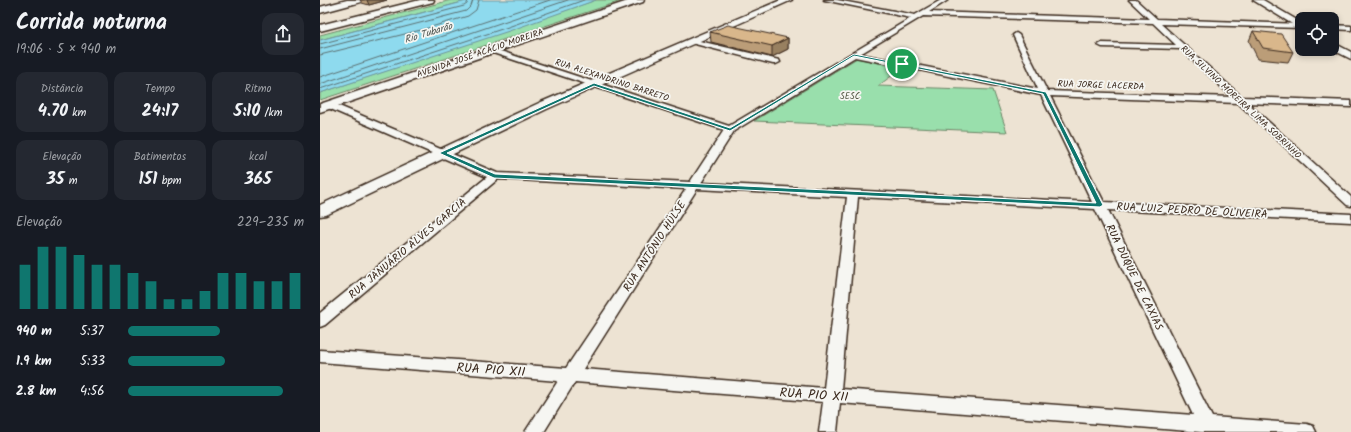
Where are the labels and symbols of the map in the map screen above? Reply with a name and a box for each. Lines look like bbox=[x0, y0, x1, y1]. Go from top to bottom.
water label: Rio Tubarão bbox=[402, 18, 456, 48]
street label: AVENIDA JOSÉ ACÁCIO MOREIRA bbox=[415, 25, 546, 82]
street label: RUA SILVINO MOREIRA LIMA SOBRINHO bbox=[1177, 42, 1305, 163]
pin bbox=[885, 47, 919, 81]
street label: RUA ALEXANDRINO BARRETO bbox=[553, 55, 671, 106]
street label: RUA JORGE LACERDA bbox=[1057, 76, 1145, 95]
park label: SESC bbox=[840, 89, 860, 104]
street label: RUA JANUÁRIO ALVES GARCIA bbox=[345, 194, 471, 304]
street label: RUA ANTÔNIO HÜLSE bbox=[619, 197, 691, 295]
street label: RUA LUIZ PEDRO DE OLIVEIRA bbox=[1116, 198, 1268, 224]
street label: RUA DUQUE DE CAXIAS bbox=[1101, 221, 1168, 334]
street label: RUA PIO XII bbox=[456, 358, 526, 383]
street label: RUA PIO XII bbox=[779, 383, 849, 408]

